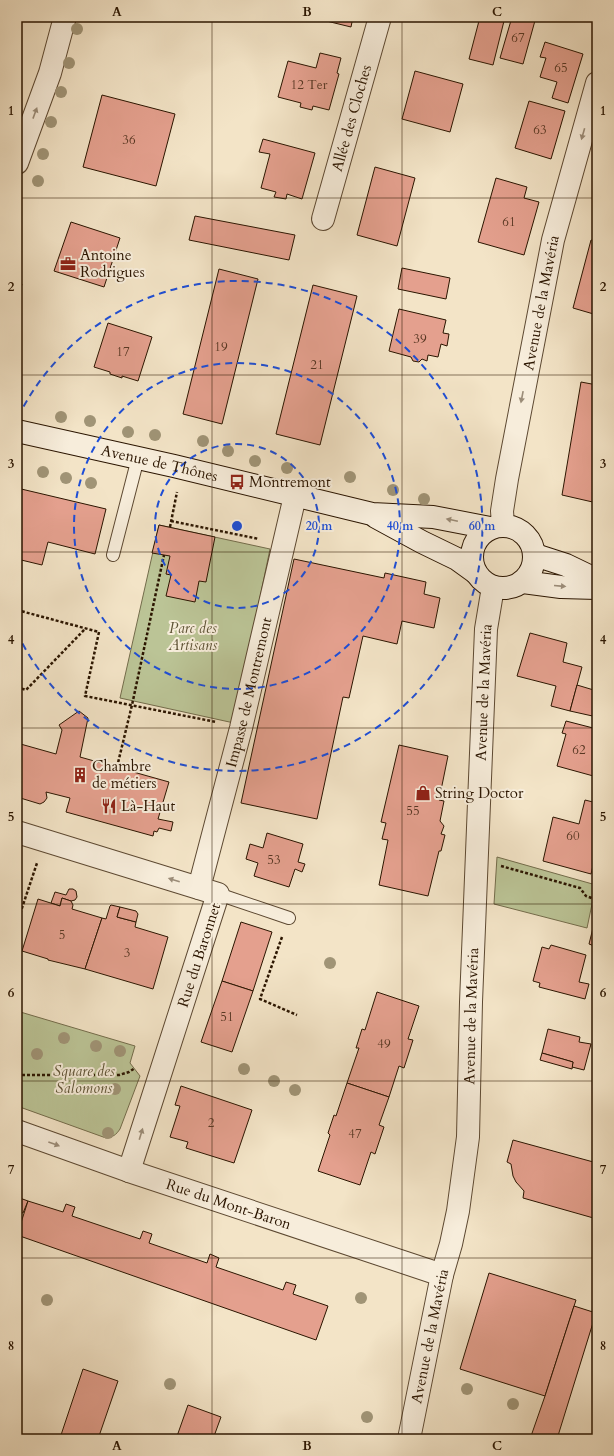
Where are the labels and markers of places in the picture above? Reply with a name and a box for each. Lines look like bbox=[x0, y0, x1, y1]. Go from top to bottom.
place label: Antoine Rodrigues bbox=[80, 245, 145, 282]
office icon: Antoine Rodrigues bbox=[59, 255, 77, 273]
place label: Montremont bbox=[249, 472, 331, 492]
bus stop icon: Montremont bbox=[228, 473, 246, 491]
centre of rings bbox=[230, 519, 244, 533]
place label: Chambre de métiers bbox=[92, 756, 157, 793]
building icon: Chambre de métiers bbox=[71, 766, 89, 784]
place label: String Doctor bbox=[435, 783, 524, 803]
shop icon: String Doctor bbox=[414, 784, 432, 802]
place label: Là-Haut bbox=[121, 796, 175, 816]
restaurant icon: Là-Haut bbox=[100, 797, 118, 815]

